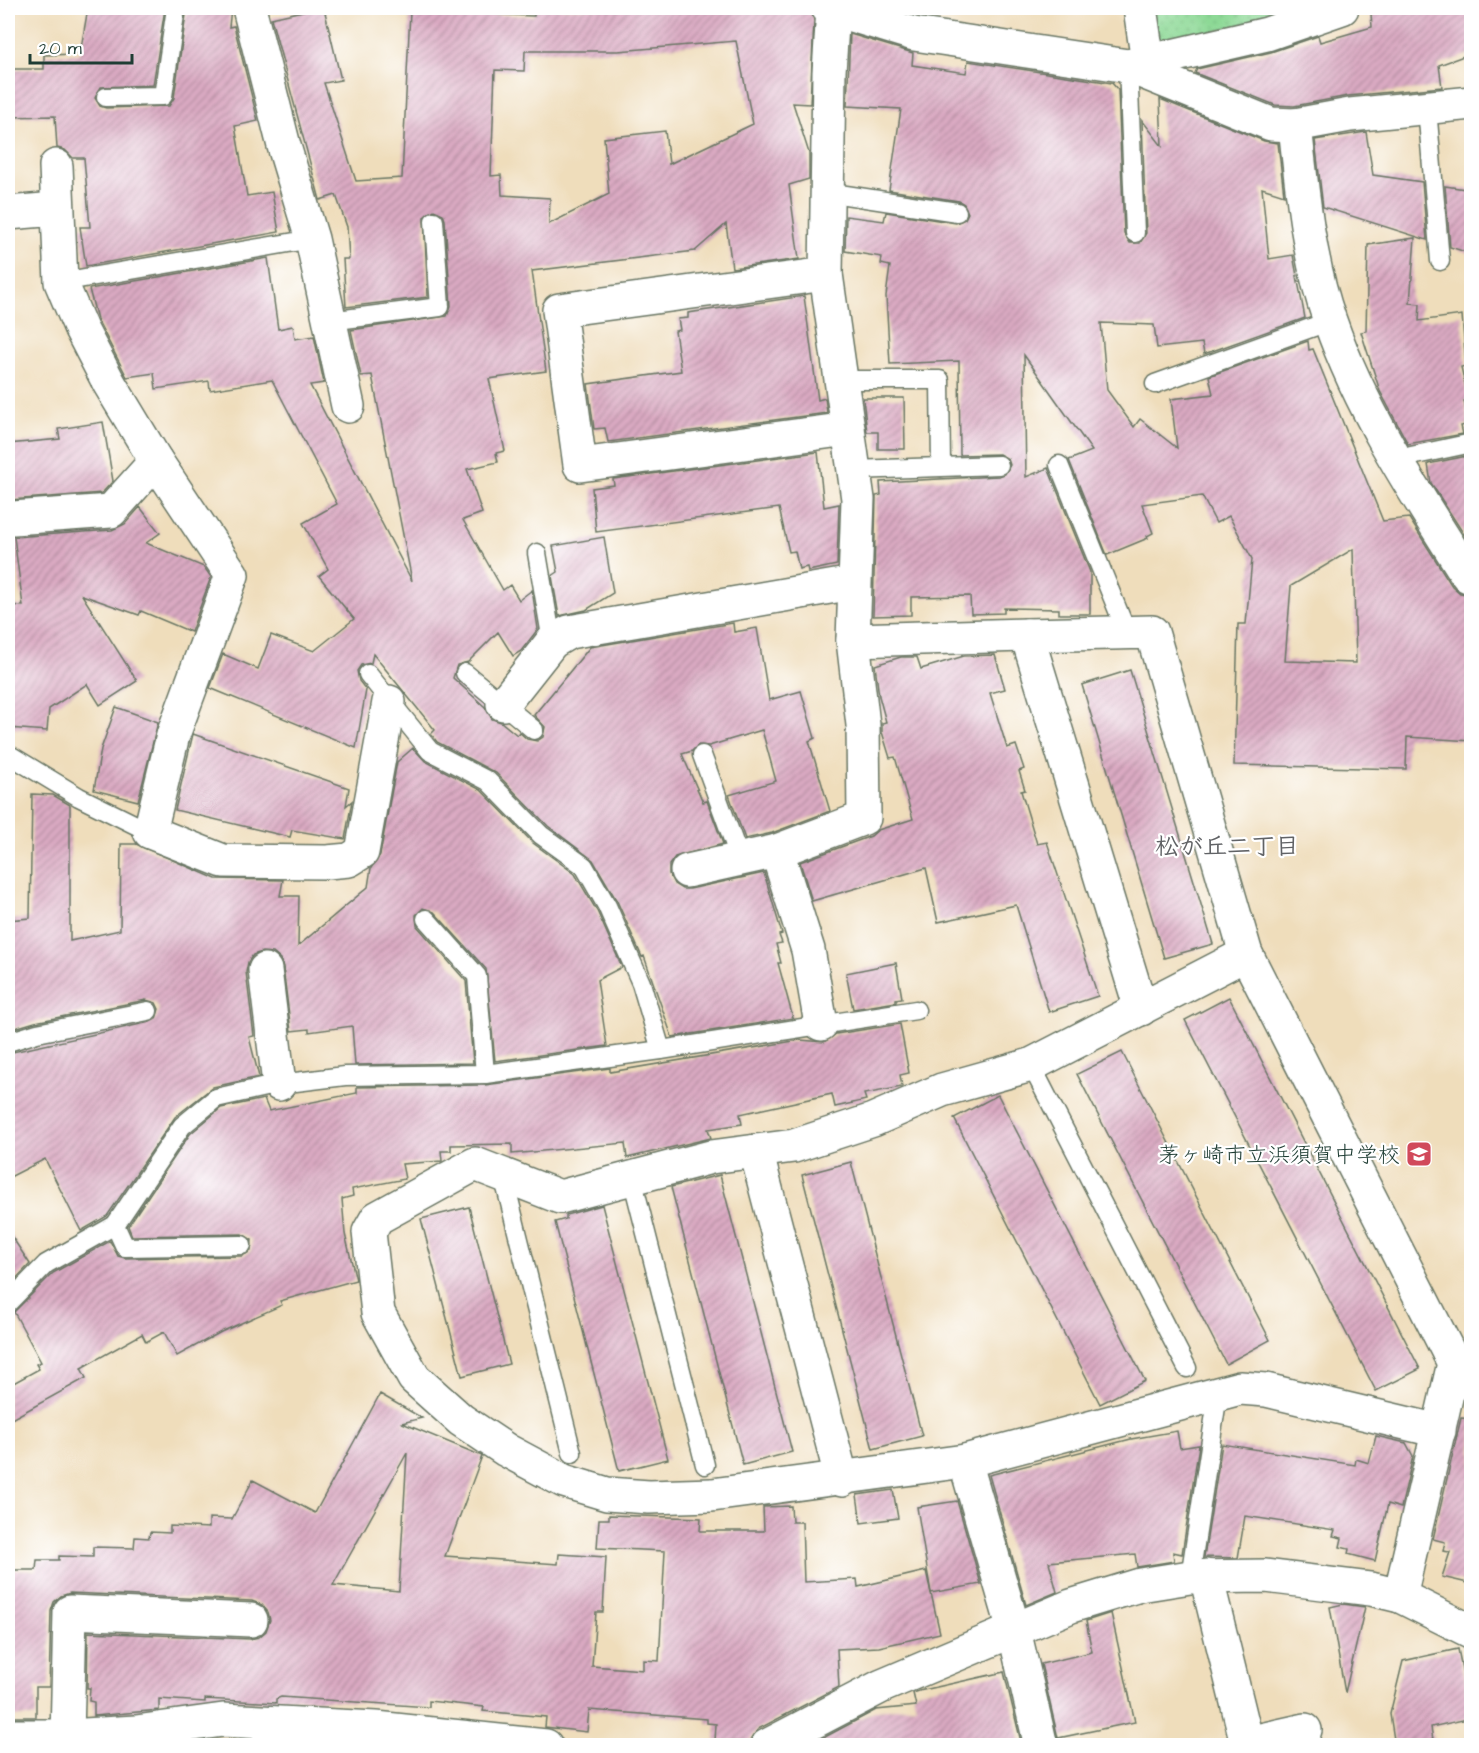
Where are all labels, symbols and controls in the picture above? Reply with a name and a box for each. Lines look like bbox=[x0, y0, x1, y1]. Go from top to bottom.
scale bar bbox=[30, 27, 132, 65]
text: 20 m bbox=[39, 36, 82, 61]
district label: 松が丘二丁目 bbox=[1155, 830, 1299, 864]
school or university icon: 茅ヶ崎市立浜須賀中学校 bbox=[1404, 1139, 1434, 1169]
place label: 茅ヶ崎市立浜須賀中学校 bbox=[1158, 1140, 1400, 1171]

